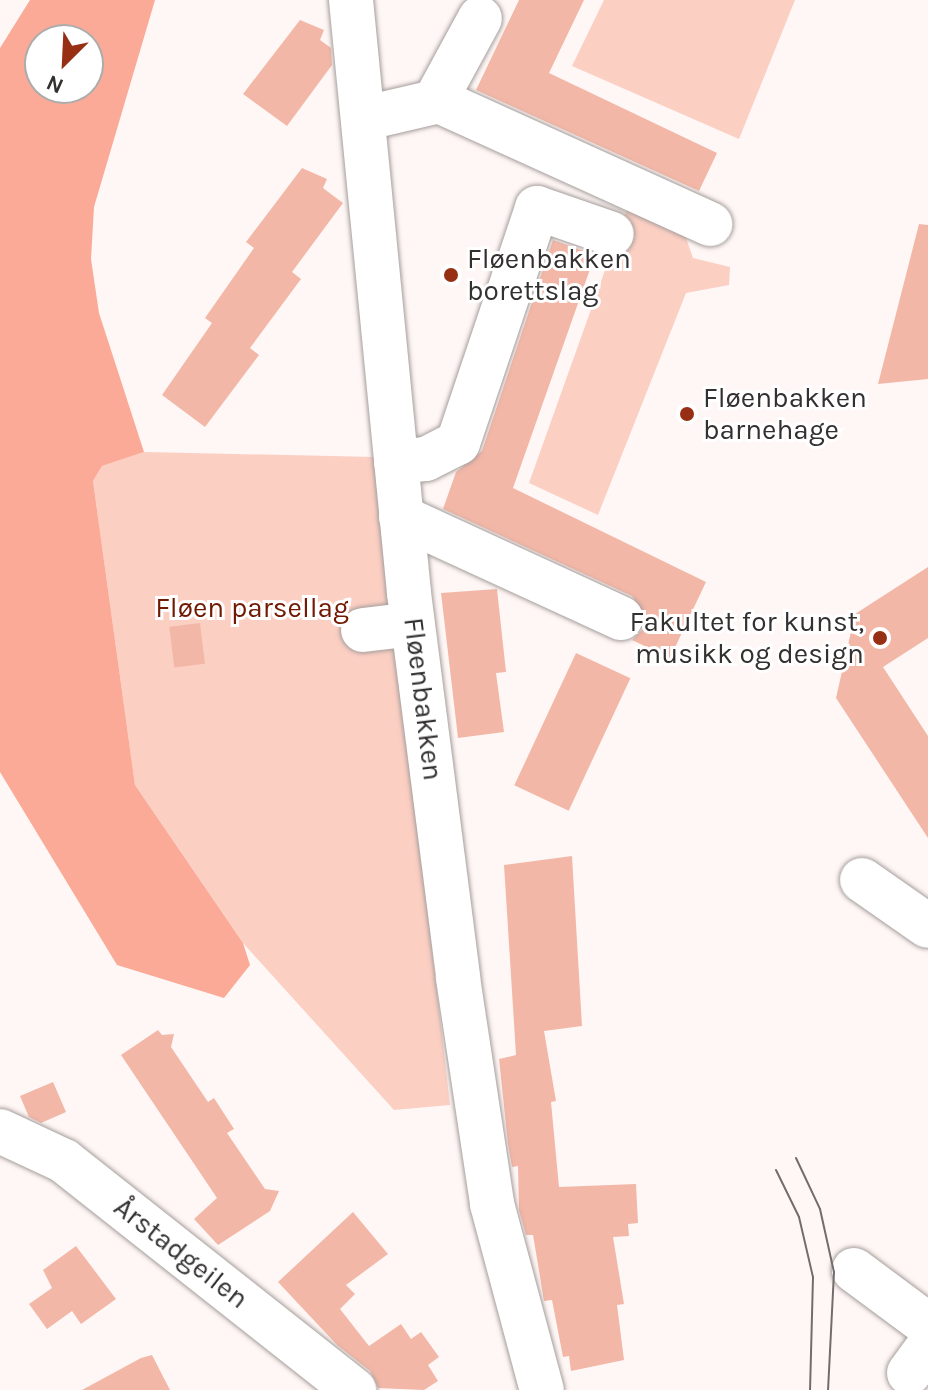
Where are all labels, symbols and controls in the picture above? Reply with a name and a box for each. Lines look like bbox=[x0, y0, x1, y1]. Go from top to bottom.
north arrow bbox=[24, 24, 104, 104]
text: N bbox=[43, 69, 68, 99]
place label: Fløenbakken borettslag bbox=[467, 242, 631, 308]
marker: Fløenbakken borettslag bbox=[442, 266, 460, 284]
place label: Fløenbakken barnehage bbox=[703, 381, 867, 447]
marker: Fløenbakken barnehage bbox=[678, 405, 696, 423]
park label: Fløen parsellag bbox=[155, 591, 349, 625]
place label: Fakultet for kunst, musikk og design bbox=[630, 605, 864, 671]
street label: Fløenbakken bbox=[396, 616, 450, 782]
marker: Fakultet for kunst, musikk og design bbox=[871, 629, 889, 647]
street label: Årstadgeilen bbox=[107, 1190, 255, 1316]

